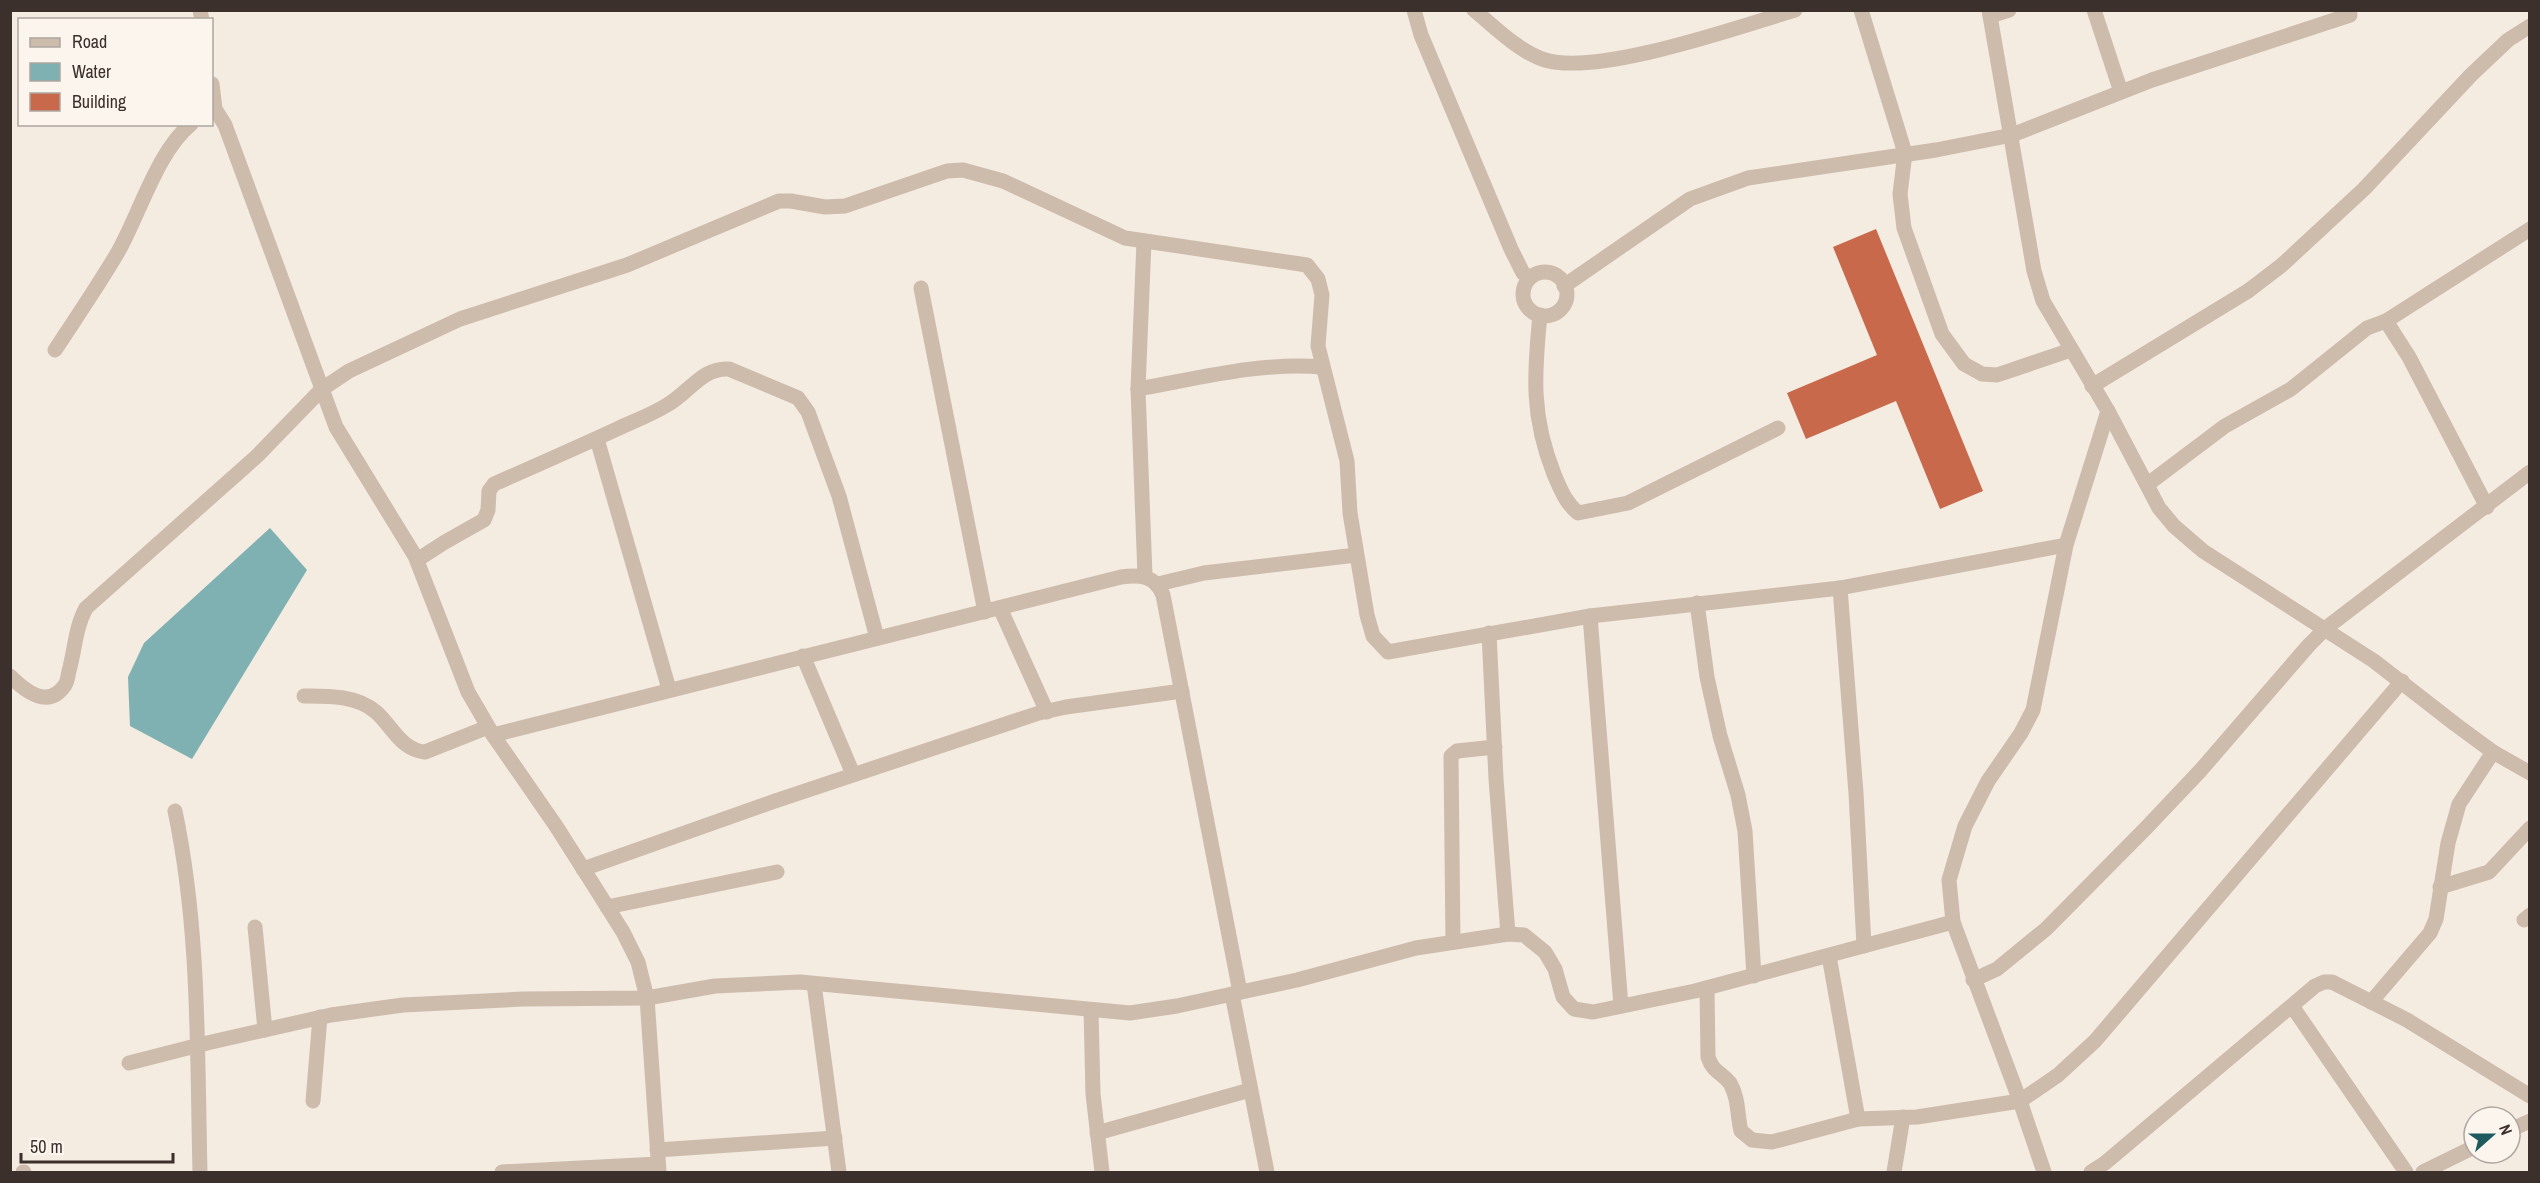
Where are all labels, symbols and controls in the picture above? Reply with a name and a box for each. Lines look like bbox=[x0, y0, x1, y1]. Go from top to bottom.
legend bbox=[18, 18, 213, 126]
text: Road bbox=[72, 29, 107, 54]
text: Water bbox=[72, 59, 111, 84]
text: Building bbox=[72, 89, 127, 114]
north arrow bbox=[2462, 1105, 2522, 1165]
text: N bbox=[2494, 1121, 2518, 1138]
scale bar bbox=[21, 1126, 172, 1164]
text: 50 m bbox=[30, 1134, 63, 1159]

